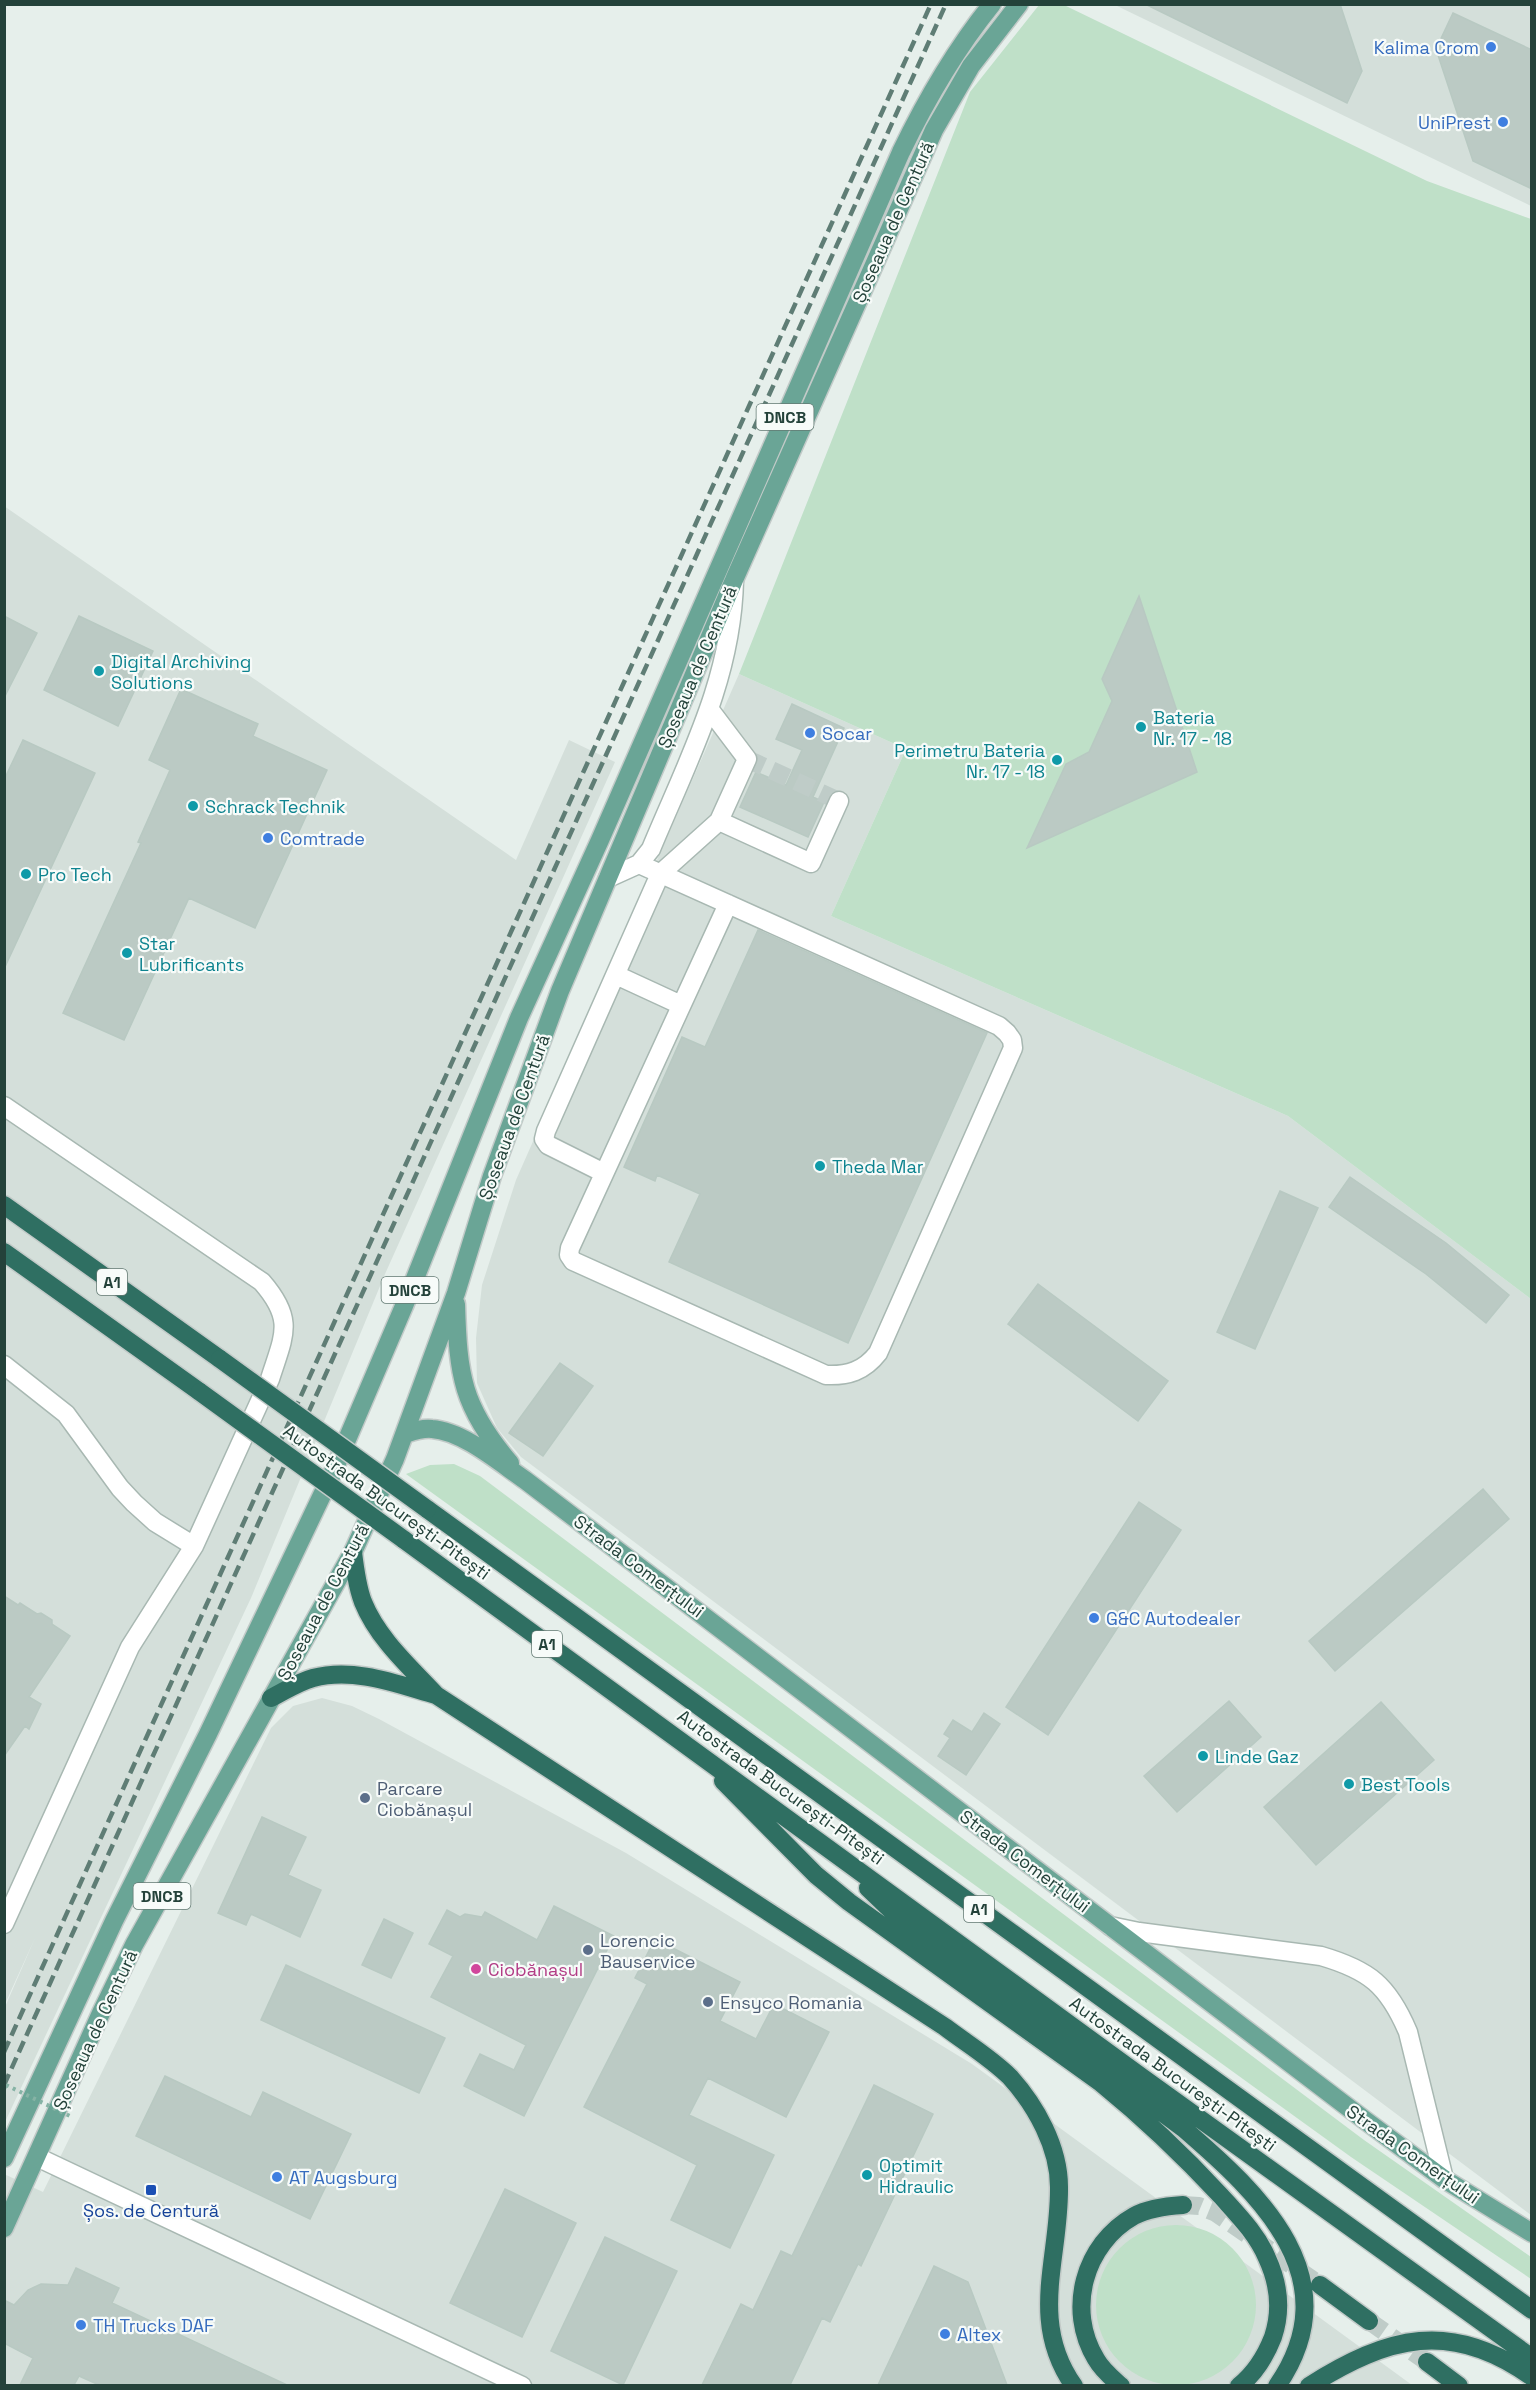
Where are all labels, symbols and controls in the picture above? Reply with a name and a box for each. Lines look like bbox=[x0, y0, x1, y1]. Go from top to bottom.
place label: Kalima Crom bbox=[1374, 36, 1479, 59]
marker: Kalima Crom bbox=[1484, 40, 1498, 54]
place label: UniPrest bbox=[1418, 111, 1491, 134]
marker: UniPrest bbox=[1496, 115, 1510, 129]
street label: Șoseaua de Centură bbox=[847, 138, 939, 306]
road number: DNCB bbox=[756, 404, 814, 430]
street label: Șoseaua de Centură bbox=[652, 582, 742, 752]
place label: Digital Archiving Solutions bbox=[111, 650, 251, 694]
marker: Digital Archiving Solutions bbox=[92, 664, 106, 678]
place label: Bateria Nr. 17 - 18 bbox=[1153, 706, 1232, 750]
marker: Bateria Nr. 17 - 18 bbox=[1134, 720, 1148, 734]
place label: Socar bbox=[822, 722, 872, 745]
marker: Socar bbox=[803, 726, 817, 740]
place label: Perimetru Bateria Nr. 17 - 18 bbox=[894, 739, 1045, 783]
marker: Perimetru Bateria Nr. 17 - 18 bbox=[1050, 753, 1064, 767]
place label: Schrack Technik bbox=[205, 795, 346, 818]
marker: Schrack Technik bbox=[186, 799, 200, 813]
place label: Comtrade bbox=[280, 827, 365, 850]
marker: Comtrade bbox=[261, 831, 275, 845]
place label: Pro Tech bbox=[38, 863, 112, 886]
marker: Pro Tech bbox=[19, 867, 33, 881]
place label: Star Lubrificants bbox=[139, 932, 244, 976]
marker: Star Lubrificants bbox=[120, 946, 134, 960]
street label: Șoseaua de Centură bbox=[473, 1031, 555, 1203]
place label: Theda Mar bbox=[832, 1155, 924, 1178]
marker: Theda Mar bbox=[813, 1159, 827, 1173]
road number: A1 bbox=[97, 1269, 127, 1295]
road number: DNCB bbox=[382, 1277, 438, 1303]
street label: Autostrada București-Pitești bbox=[279, 1419, 495, 1585]
street label: Strada Comerțului bbox=[569, 1510, 709, 1622]
street label: Șoseaua de Centură bbox=[272, 1520, 374, 1684]
place label: G&C Autodealer bbox=[1106, 1607, 1241, 1630]
marker: G&C Autodealer bbox=[1087, 1611, 1101, 1625]
road number: A1 bbox=[532, 1631, 562, 1657]
street label: Autostrada București-Pitești bbox=[673, 1704, 889, 1870]
place label: Linde Gaz bbox=[1215, 1745, 1299, 1768]
marker: Linde Gaz bbox=[1196, 1749, 1210, 1763]
place label: Best Tools bbox=[1361, 1773, 1450, 1796]
place label: Parcare Ciobănașul bbox=[377, 1777, 472, 1821]
marker: Best Tools bbox=[1342, 1777, 1356, 1791]
marker: Parcare Ciobănașul bbox=[358, 1791, 372, 1805]
street label: Strada Comerțului bbox=[955, 1805, 1095, 1917]
road number: DNCB bbox=[134, 1883, 190, 1909]
road number: A1 bbox=[964, 1896, 994, 1922]
place label: Lorencic Bauservice bbox=[600, 1929, 696, 1973]
marker: Lorencic Bauservice bbox=[581, 1943, 595, 1957]
street label: Șoseaua de Centură bbox=[48, 1946, 142, 2114]
place label: Ciobănașul bbox=[488, 1958, 583, 1981]
marker: Ciobănașul bbox=[469, 1962, 483, 1976]
place label: Ensyco Romania bbox=[720, 1991, 862, 2014]
street label: Autostrada București-Pitești bbox=[1065, 1991, 1281, 2157]
marker: Ensyco Romania bbox=[701, 1995, 715, 2009]
street label: Strada Comerțului bbox=[1342, 2099, 1484, 2209]
place label: Optimit Hidraulic bbox=[879, 2154, 954, 2198]
place label: AT Augsburg bbox=[289, 2166, 398, 2189]
marker: Optimit Hidraulic bbox=[860, 2168, 874, 2182]
marker: AT Augsburg bbox=[270, 2170, 284, 2184]
marker: Șos. de Centură bbox=[144, 2183, 158, 2197]
place label: Șos. de Centură bbox=[83, 2199, 219, 2222]
place label: TH Trucks DAF bbox=[93, 2314, 214, 2337]
marker: TH Trucks DAF bbox=[74, 2318, 88, 2332]
place label: Altex bbox=[957, 2323, 1001, 2346]
marker: Altex bbox=[938, 2327, 952, 2341]

